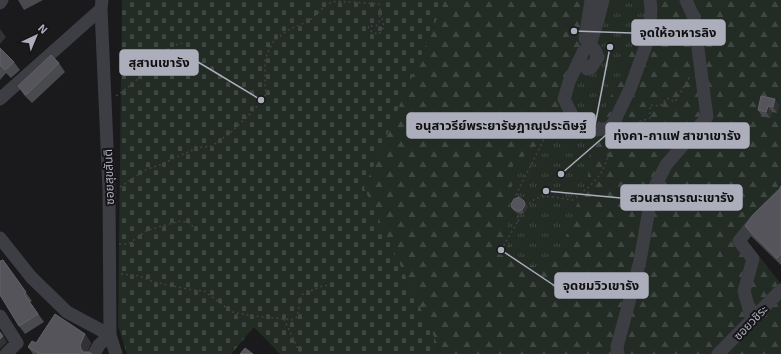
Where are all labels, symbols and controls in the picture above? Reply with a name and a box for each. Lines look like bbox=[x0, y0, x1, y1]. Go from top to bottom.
north arrow bbox=[16, 16, 56, 56]
callout: จุดให้อาหารลิง bbox=[632, 20, 725, 45]
text: N bbox=[36, 21, 51, 36]
text: จุดให้อาหารลิง bbox=[639, 24, 717, 40]
callout: สุสานเขารัง bbox=[120, 50, 198, 75]
text: สุสานเขารัง bbox=[128, 54, 190, 70]
callout: อนุสาวรีย์พระยารัษฎาณุประดิษฐ์ bbox=[407, 113, 595, 138]
text: อนุสาวรีย์พระยารัษฎาณุประดิษฐ์ bbox=[415, 117, 587, 133]
callout: ทุ่งคา-กาแฟ สาขาเขารัง bbox=[606, 123, 749, 148]
text: ทุ่งคา-กาแฟ สาขาเขารัง bbox=[613, 127, 741, 143]
street label: ซอยสุขสันติ bbox=[100, 149, 117, 205]
callout: สวนสาธารณะเขารัง bbox=[621, 185, 742, 210]
text: สวนสาธารณะเขารัง bbox=[630, 189, 734, 205]
callout: จุดชมวิวเขารัง bbox=[555, 273, 648, 298]
text: จุดชมวิวเขารัง bbox=[563, 277, 639, 293]
street label: ซอยวชิระ bbox=[730, 302, 770, 342]

